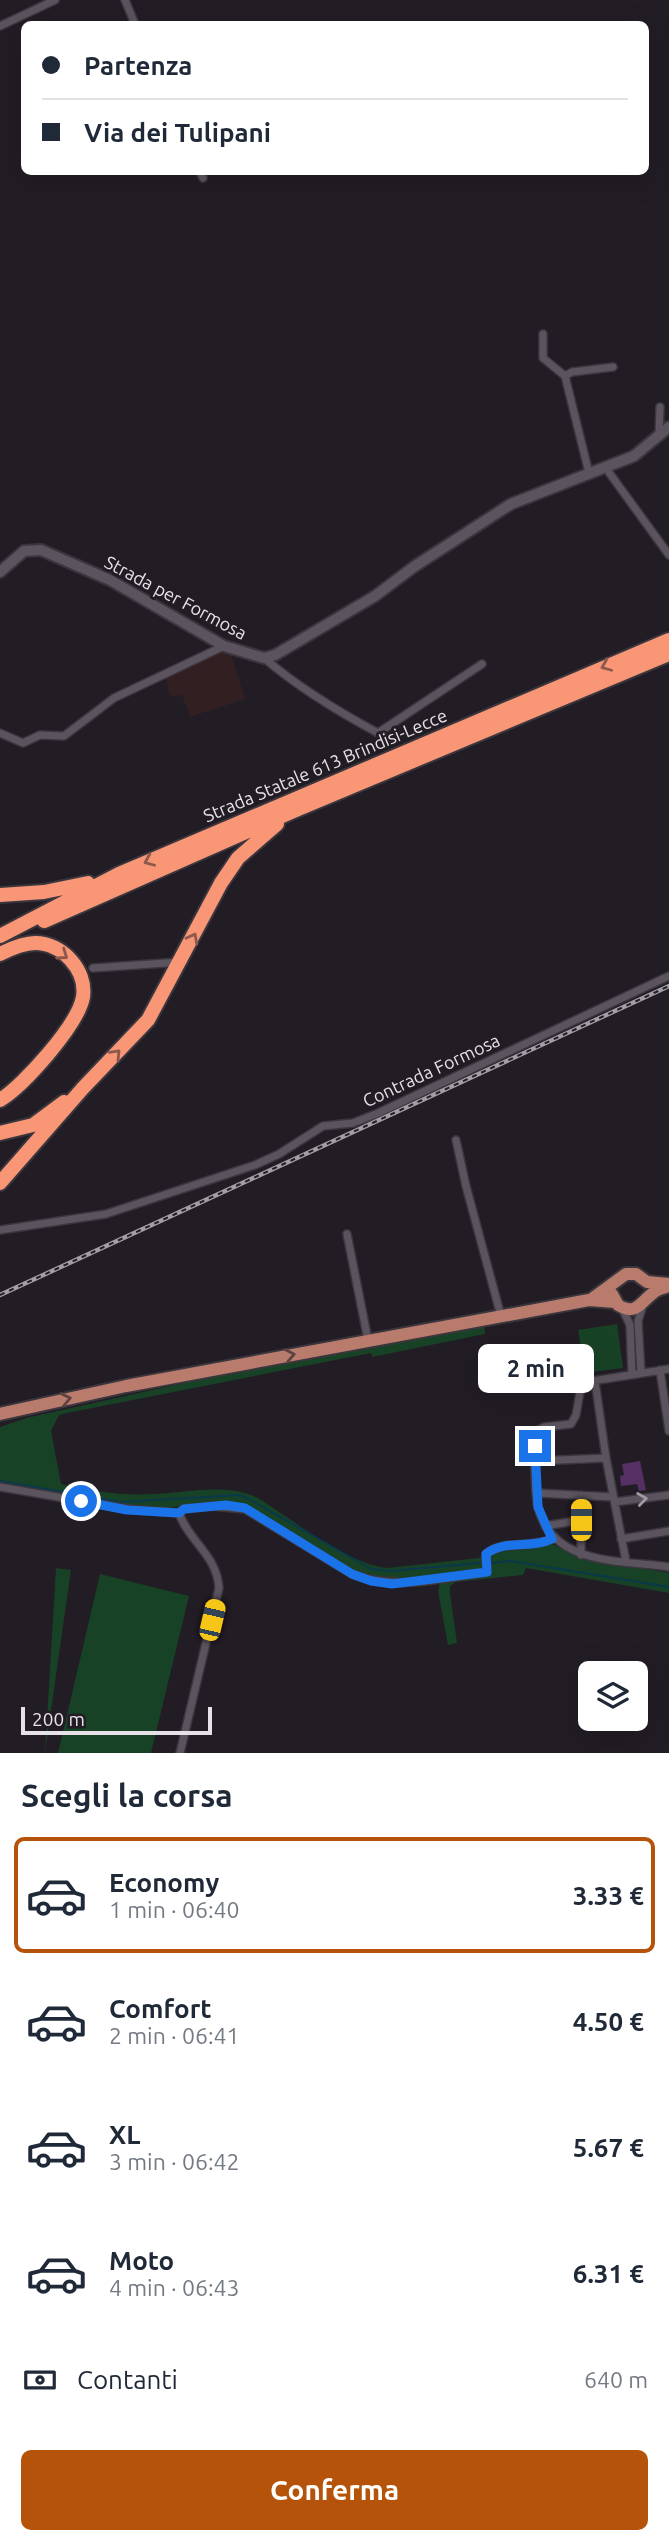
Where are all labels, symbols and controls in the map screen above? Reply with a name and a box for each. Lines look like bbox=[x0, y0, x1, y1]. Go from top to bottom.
text: Partenza bbox=[84, 51, 192, 80]
text: Via dei Tulipani bbox=[84, 118, 271, 147]
street label: Strada per Formosa bbox=[102, 551, 250, 643]
one-way arrow bbox=[601, 658, 613, 672]
street label: Strada Statale 613 Brindisi-Lecce bbox=[200, 704, 450, 826]
one-way arrow bbox=[144, 853, 156, 867]
one-way arrow bbox=[184, 933, 198, 945]
one-way arrow bbox=[55, 947, 68, 959]
street label: Contrada Formosa bbox=[359, 1029, 503, 1111]
one-way arrow bbox=[107, 1049, 120, 1062]
callout: 2 min bbox=[477, 1344, 593, 1394]
one-way arrow bbox=[284, 1348, 296, 1363]
text: 2 min bbox=[507, 1356, 565, 1381]
one-way arrow bbox=[60, 1392, 72, 1407]
route end bbox=[519, 1430, 551, 1462]
route start bbox=[65, 1485, 97, 1517]
one-way arrow bbox=[636, 1491, 648, 1506]
car bbox=[571, 1499, 592, 1541]
car bbox=[198, 1597, 227, 1643]
map controls bbox=[578, 1661, 648, 1731]
button: layers bbox=[578, 1661, 648, 1731]
scale bar bbox=[21, 1704, 212, 1736]
text: 200 m bbox=[32, 1708, 85, 1730]
text: Scegli la corsa bbox=[21, 1777, 233, 1813]
icon: car bbox=[25, 1864, 88, 1927]
text: Economy bbox=[109, 1868, 219, 1897]
text: 3.33 € bbox=[573, 1881, 644, 1910]
text: 1 min · 06:40 bbox=[109, 1897, 240, 1922]
icon: car bbox=[25, 1990, 88, 2053]
text: Comfort bbox=[109, 1994, 212, 2023]
text: 4.50 € bbox=[573, 2007, 644, 2036]
text: 2 min · 06:41 bbox=[109, 2023, 240, 2048]
icon: car bbox=[25, 2116, 88, 2179]
text: XL bbox=[109, 2120, 140, 2149]
text: 5.67 € bbox=[573, 2133, 644, 2162]
text: 3 min · 06:42 bbox=[109, 2149, 240, 2174]
icon: car bbox=[25, 2242, 88, 2305]
text: Moto bbox=[109, 2246, 174, 2275]
text: 6.31 € bbox=[573, 2259, 644, 2288]
text: 4 min · 06:43 bbox=[109, 2275, 240, 2300]
icon: cash bbox=[21, 2361, 59, 2399]
text: Contanti bbox=[77, 2365, 178, 2394]
text: 640 m bbox=[584, 2367, 648, 2392]
button: Conferma bbox=[21, 2450, 648, 2530]

